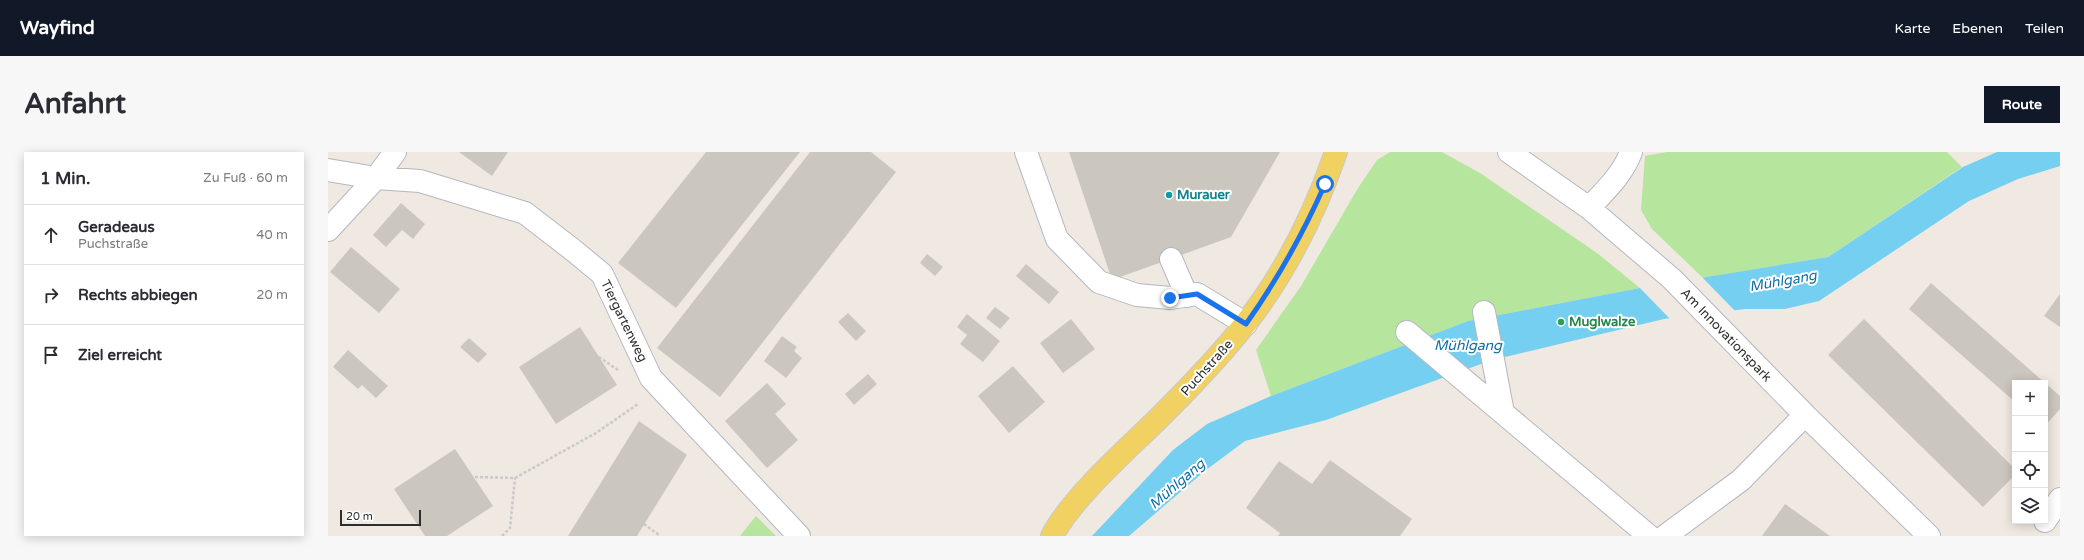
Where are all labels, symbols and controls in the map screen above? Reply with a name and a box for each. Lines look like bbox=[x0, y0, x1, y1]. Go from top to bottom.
text: Wayfind bbox=[20, 17, 95, 39]
text: Karte bbox=[1895, 20, 1930, 37]
text: Ebenen bbox=[1952, 20, 2003, 37]
text: Teilen bbox=[2025, 20, 2064, 37]
button: Route bbox=[1984, 86, 2060, 123]
text: Anfahrt bbox=[24, 87, 126, 121]
text: 1 Min. bbox=[40, 168, 90, 189]
text: Zu Fuß · 60 m bbox=[203, 170, 288, 186]
route start bbox=[1316, 175, 1334, 193]
place label: Murauer bbox=[1177, 187, 1231, 203]
marker: Murauer bbox=[1164, 190, 1174, 200]
text: Geradeaus bbox=[78, 218, 155, 236]
icon: ahead bbox=[40, 224, 62, 246]
text: 40 m bbox=[256, 227, 288, 243]
text: Puchstraße bbox=[78, 236, 148, 252]
water label: Mühlgang bbox=[1748, 267, 1819, 295]
street label: Tiergartenweg bbox=[597, 277, 651, 365]
icon: right bbox=[40, 284, 62, 306]
street label: Am Innovationspark bbox=[1677, 285, 1775, 385]
text: Rechts abbiegen bbox=[78, 286, 198, 304]
text: 20 m bbox=[256, 287, 288, 303]
route end bbox=[1161, 289, 1179, 307]
place label: Muglwalze bbox=[1569, 314, 1636, 330]
marker: Muglwalze bbox=[1556, 317, 1566, 327]
street label: Puchstraße bbox=[1178, 337, 1236, 399]
water label: Mühlgang bbox=[1434, 337, 1503, 354]
icon: arrive bbox=[40, 344, 62, 366]
text: Ziel erreicht bbox=[78, 346, 162, 364]
map controls bbox=[2012, 380, 2048, 524]
button: + bbox=[2012, 380, 2048, 416]
button: − bbox=[2012, 416, 2048, 452]
button: locate bbox=[2012, 452, 2048, 488]
water label: Mühlgang bbox=[1146, 455, 1209, 513]
button: layers bbox=[2012, 488, 2048, 524]
scale bar bbox=[340, 508, 421, 527]
text: 20 m bbox=[346, 510, 373, 523]

